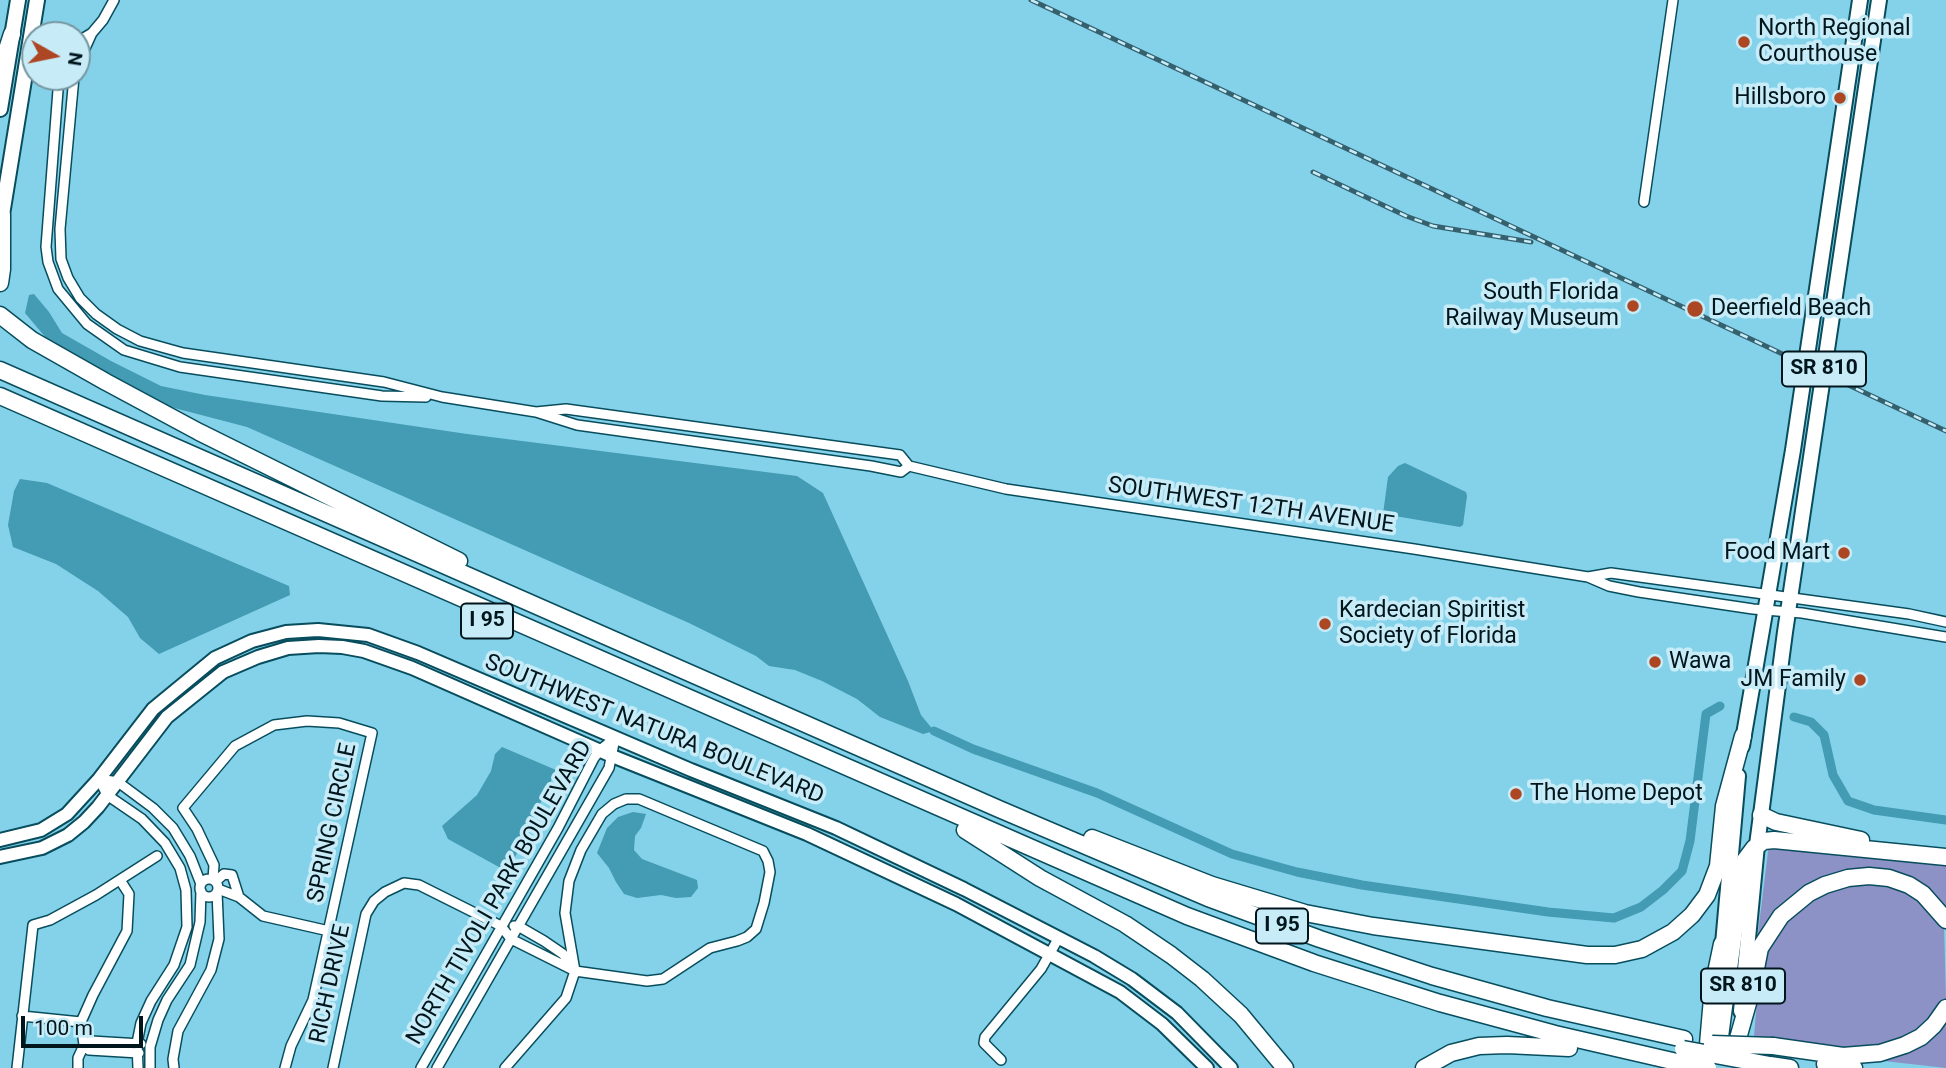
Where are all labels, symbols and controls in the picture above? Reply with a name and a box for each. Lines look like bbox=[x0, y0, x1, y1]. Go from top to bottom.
place label: North Regional Courthouse bbox=[1758, 15, 1911, 69]
north arrow bbox=[21, 21, 91, 91]
marker: North Regional Courthouse bbox=[1736, 34, 1752, 50]
text: N bbox=[63, 51, 88, 67]
place label: Hillsboro bbox=[1734, 84, 1826, 112]
marker: Hillsboro bbox=[1832, 90, 1848, 106]
place label: South Florida Railway Museum bbox=[1445, 279, 1619, 333]
place label: Deerfield Beach bbox=[1711, 295, 1871, 323]
marker: South Florida Railway Museum bbox=[1625, 298, 1641, 314]
marker: Deerfield Beach bbox=[1685, 299, 1705, 319]
road number: SR 810 bbox=[1782, 352, 1866, 386]
street label: SOUTHWEST 12TH AVENUE bbox=[1106, 472, 1396, 540]
place label: Food Mart bbox=[1724, 539, 1830, 567]
marker: Food Mart bbox=[1836, 545, 1852, 561]
place label: Kardecian Spiritist Society of Florida bbox=[1339, 597, 1525, 651]
road number: I 95 bbox=[461, 604, 513, 638]
marker: Kardecian Spiritist Society of Florida bbox=[1317, 616, 1333, 632]
place label: Wawa bbox=[1669, 648, 1731, 676]
street label: SOUTHWEST NATURA BOULEVARD bbox=[480, 649, 828, 811]
marker: Wawa bbox=[1647, 654, 1663, 670]
place label: JM Family bbox=[1740, 666, 1846, 694]
marker: JM Family bbox=[1852, 672, 1868, 688]
street label: NORTH TIVOLI PARK BOULEVARD bbox=[401, 736, 599, 1050]
street label: SPRING CIRCLE bbox=[303, 741, 363, 905]
place label: The Home Depot bbox=[1530, 780, 1703, 808]
marker: The Home Depot bbox=[1508, 786, 1524, 802]
road number: I 95 bbox=[1256, 908, 1308, 944]
street label: RICH DRIVE bbox=[305, 922, 357, 1046]
road number: SR 810 bbox=[1701, 968, 1785, 1004]
scale bar bbox=[24, 1002, 147, 1046]
text: 100 m bbox=[34, 1016, 93, 1040]

